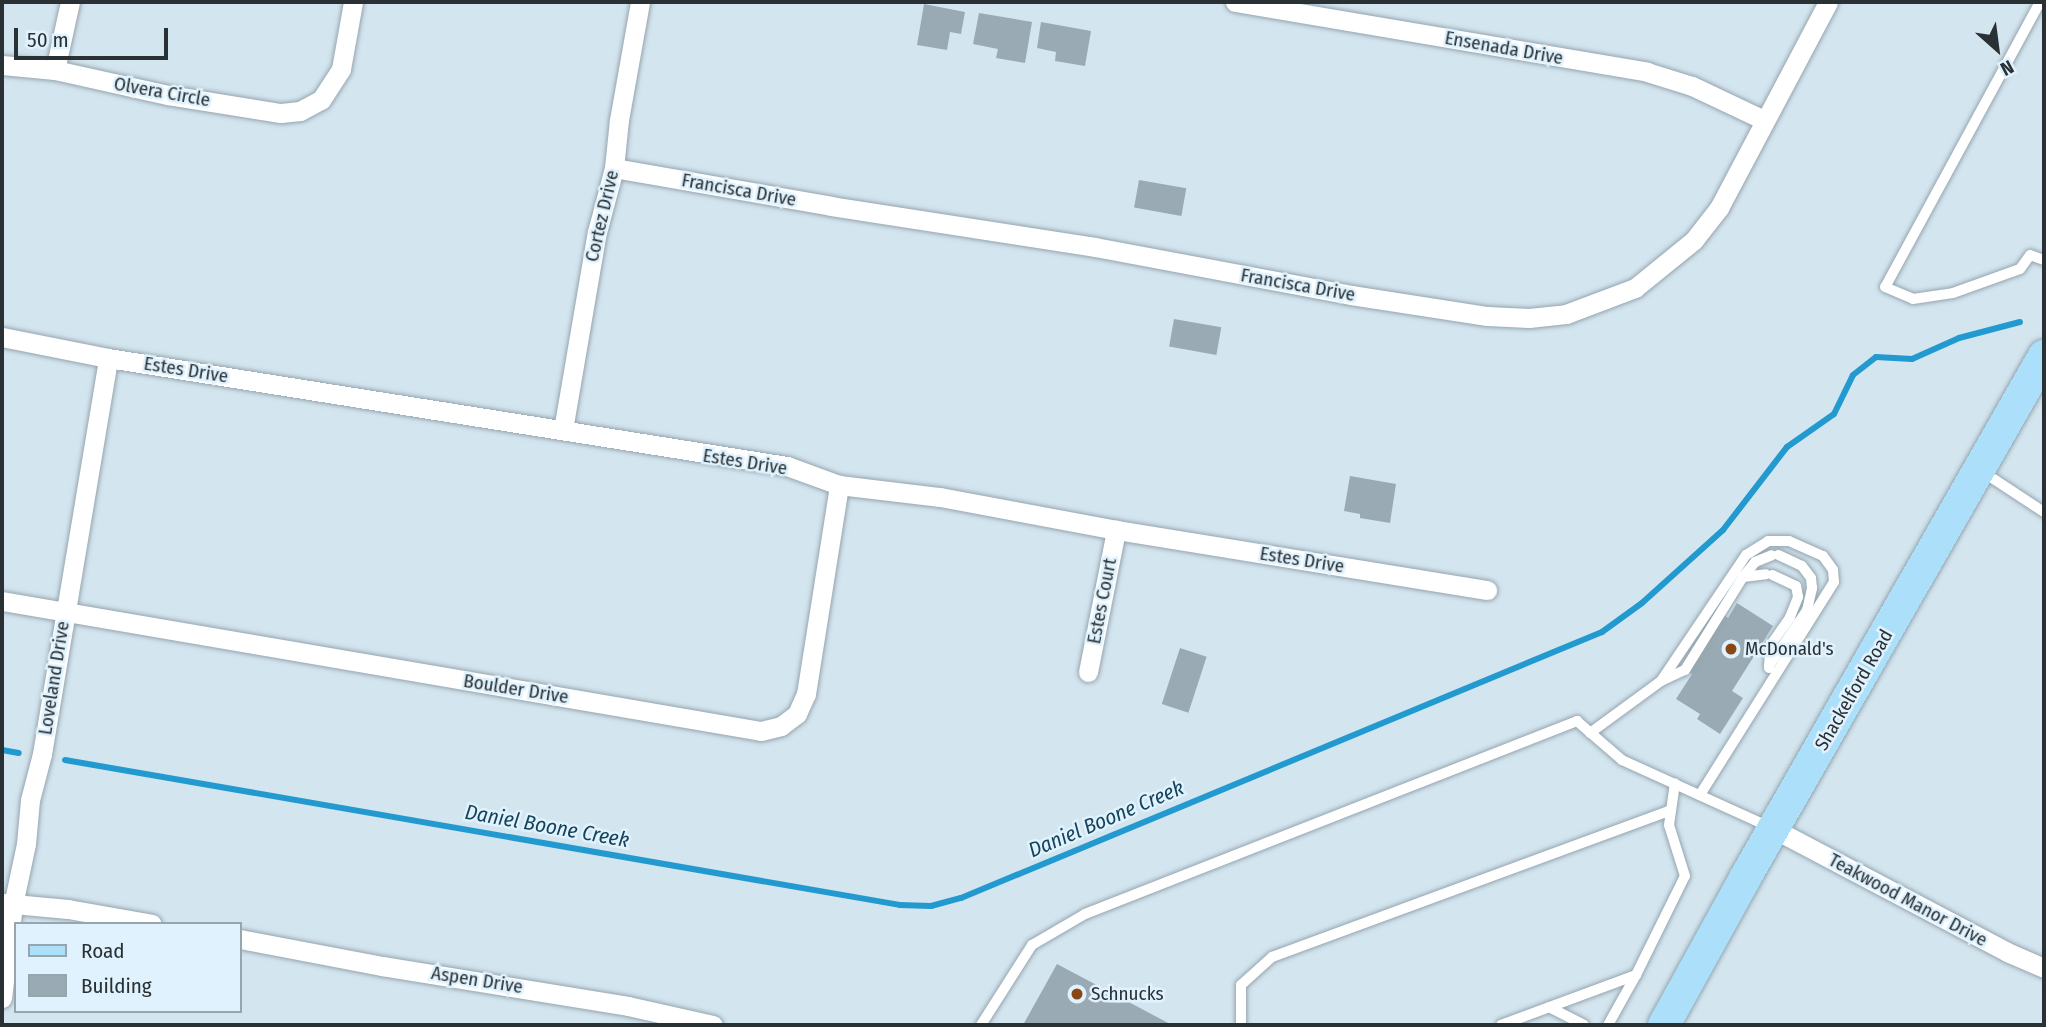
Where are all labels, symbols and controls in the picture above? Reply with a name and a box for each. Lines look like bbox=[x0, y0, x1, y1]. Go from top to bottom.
scale bar bbox=[18, 14, 172, 58]
north arrow bbox=[1962, 14, 2032, 84]
street label: Ensenada Drive bbox=[1443, 26, 1565, 70]
text: 50 m bbox=[27, 27, 69, 53]
text: N bbox=[1997, 55, 2018, 81]
street label: Olvera Circle bbox=[112, 72, 212, 112]
street label: Cortez Drive bbox=[580, 168, 624, 264]
street label: Francisca Drive bbox=[680, 169, 798, 211]
street label: Francisca Drive bbox=[1239, 264, 1357, 306]
street label: Estes Drive bbox=[142, 352, 230, 388]
street label: Estes Drive bbox=[701, 444, 789, 480]
street label: Estes Drive bbox=[1258, 542, 1346, 578]
street label: Estes Court bbox=[1083, 556, 1121, 646]
street label: Loveland Drive bbox=[34, 620, 74, 736]
street label: Shackelford Road bbox=[1810, 626, 1898, 754]
place label: McDonald's bbox=[1745, 638, 1834, 660]
marker: McDonald's bbox=[1723, 641, 1739, 657]
street label: Boulder Drive bbox=[462, 669, 570, 709]
water label: Daniel Boone Creek bbox=[1025, 775, 1187, 863]
water label: Daniel Boone Creek bbox=[463, 799, 631, 853]
street label: Teakwood Manor Drive bbox=[1825, 849, 1991, 951]
legend bbox=[14, 922, 242, 1013]
text: Road bbox=[81, 938, 125, 964]
street label: Aspen Drive bbox=[430, 962, 524, 998]
text: Building bbox=[81, 973, 152, 999]
place label: Schnucks bbox=[1091, 983, 1164, 1005]
marker: Schnucks bbox=[1069, 986, 1085, 1002]

